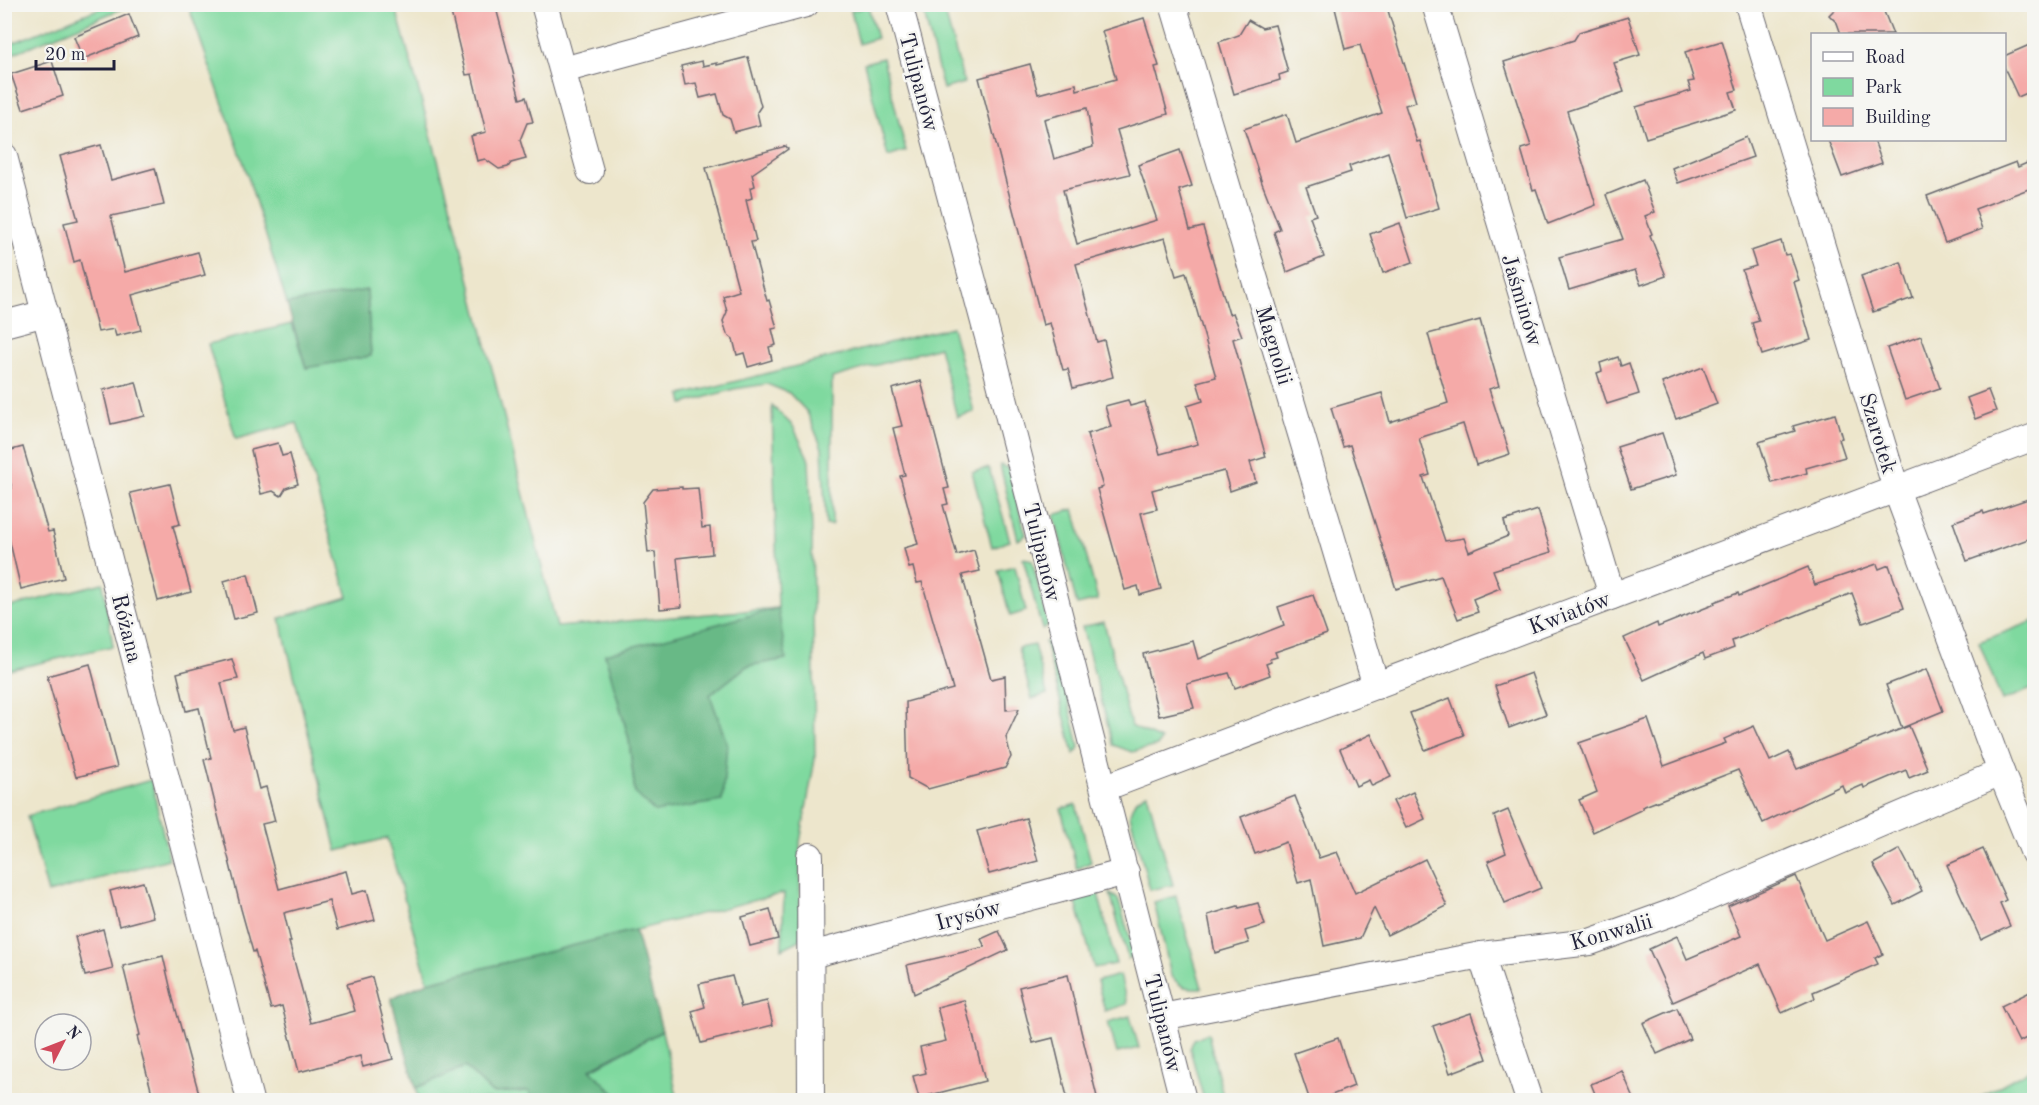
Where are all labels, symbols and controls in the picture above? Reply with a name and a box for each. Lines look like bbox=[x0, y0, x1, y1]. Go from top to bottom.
street label: Tulipanów bbox=[894, 31, 942, 134]
scale bar bbox=[36, 33, 114, 71]
legend bbox=[1811, 33, 2006, 141]
text: 20 m bbox=[45, 46, 85, 64]
text: Road bbox=[1865, 49, 1905, 67]
text: Park bbox=[1865, 79, 1902, 97]
text: Building bbox=[1865, 109, 1931, 127]
street label: Jaśminów bbox=[1497, 252, 1546, 349]
street label: Magnolii bbox=[1251, 303, 1296, 388]
street label: Szarotek bbox=[1854, 390, 1900, 477]
street label: Tulipanów bbox=[1018, 501, 1064, 604]
street label: Kwiatów bbox=[1526, 588, 1614, 640]
street label: Różana bbox=[107, 592, 145, 665]
street label: Irysów bbox=[934, 897, 1003, 935]
street label: Konwalii bbox=[1568, 911, 1655, 955]
street label: Tulipanów bbox=[1139, 972, 1185, 1075]
north arrow bbox=[33, 1012, 93, 1072]
text: N bbox=[63, 1023, 83, 1044]

